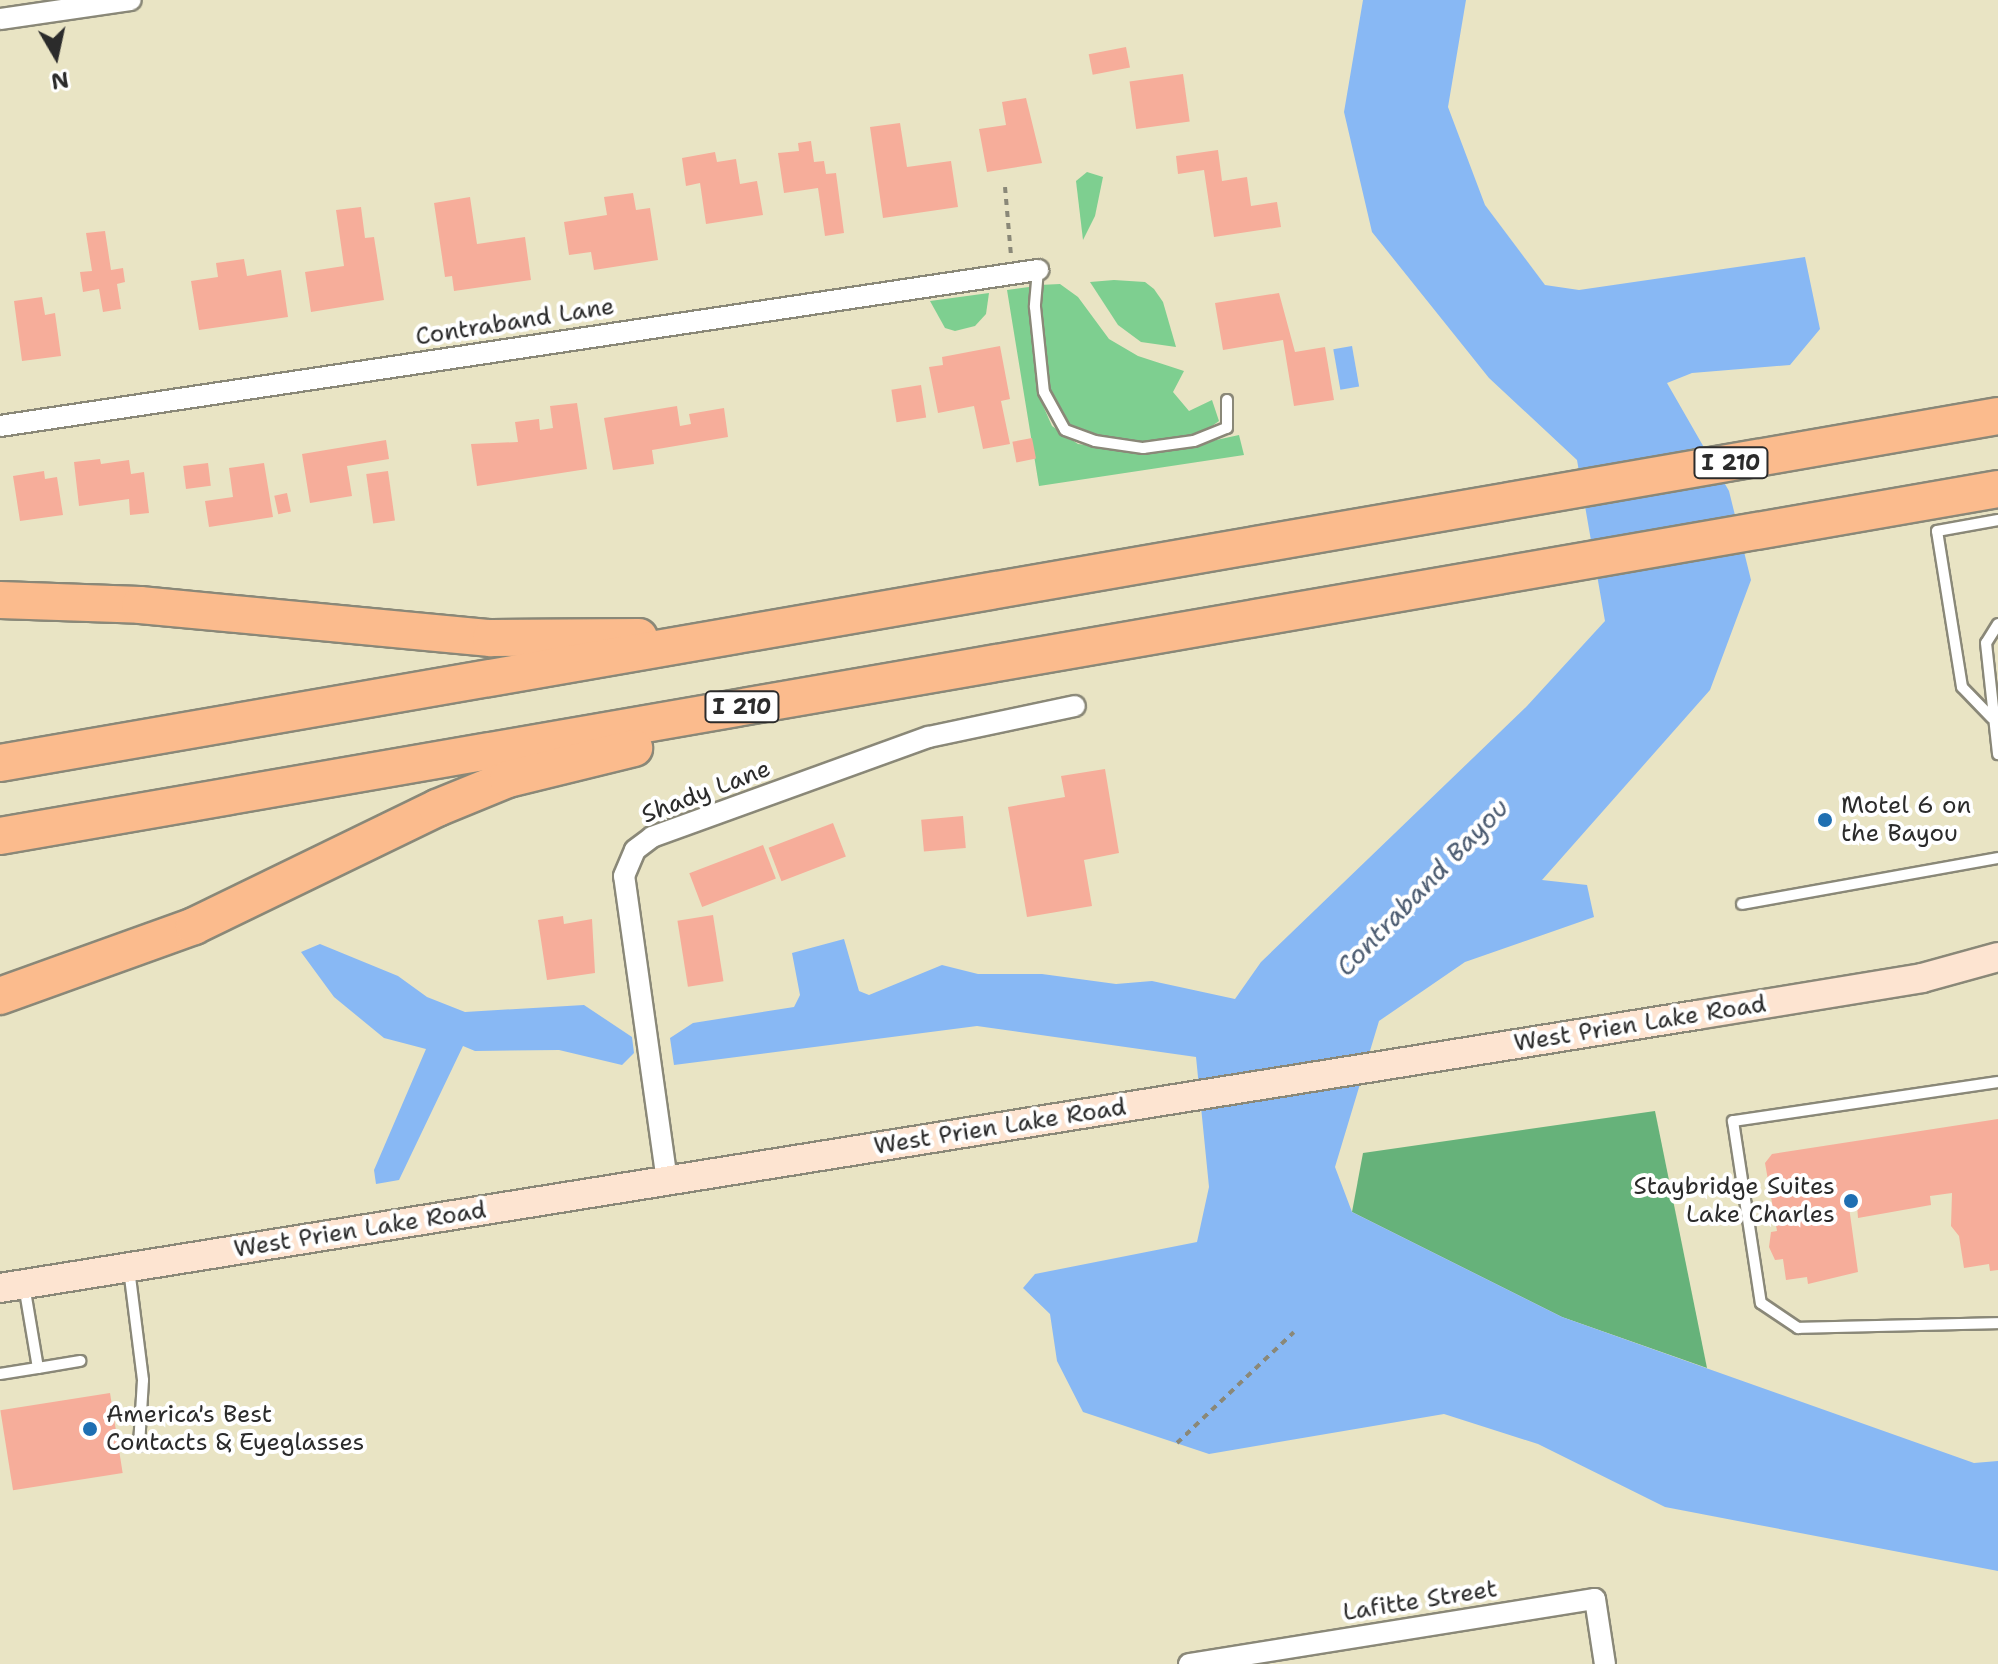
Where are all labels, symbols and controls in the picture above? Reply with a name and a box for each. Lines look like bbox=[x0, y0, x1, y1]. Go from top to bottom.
north arrow bbox=[16, 16, 96, 96]
text: N bbox=[49, 65, 71, 96]
street label: Contraband Lane bbox=[414, 292, 616, 352]
road number: I 210 bbox=[1693, 445, 1769, 481]
road number: I 210 bbox=[704, 689, 780, 725]
street label: Shady Lane bbox=[638, 754, 774, 830]
water label: Contraband Bayou bbox=[1329, 792, 1515, 982]
place label: Motel 6 on the Bayou bbox=[1841, 792, 1971, 848]
marker: Motel 6 on the Bayou bbox=[1816, 811, 1834, 829]
street label: West Prien Lake Road bbox=[1512, 990, 1768, 1058]
street label: West Prien Lake Road bbox=[872, 1093, 1128, 1161]
place label: Staybridge Suites Lake Charles bbox=[1633, 1173, 1835, 1229]
marker: Staybridge Suites Lake Charles bbox=[1842, 1192, 1860, 1210]
street label: West Prien Lake Road bbox=[232, 1196, 488, 1264]
place label: America's Best Contacts & Eyeglasses bbox=[106, 1401, 364, 1457]
marker: America's Best Contacts & Eyeglasses bbox=[81, 1420, 99, 1438]
street label: Lafitte Street bbox=[1341, 1575, 1499, 1627]

